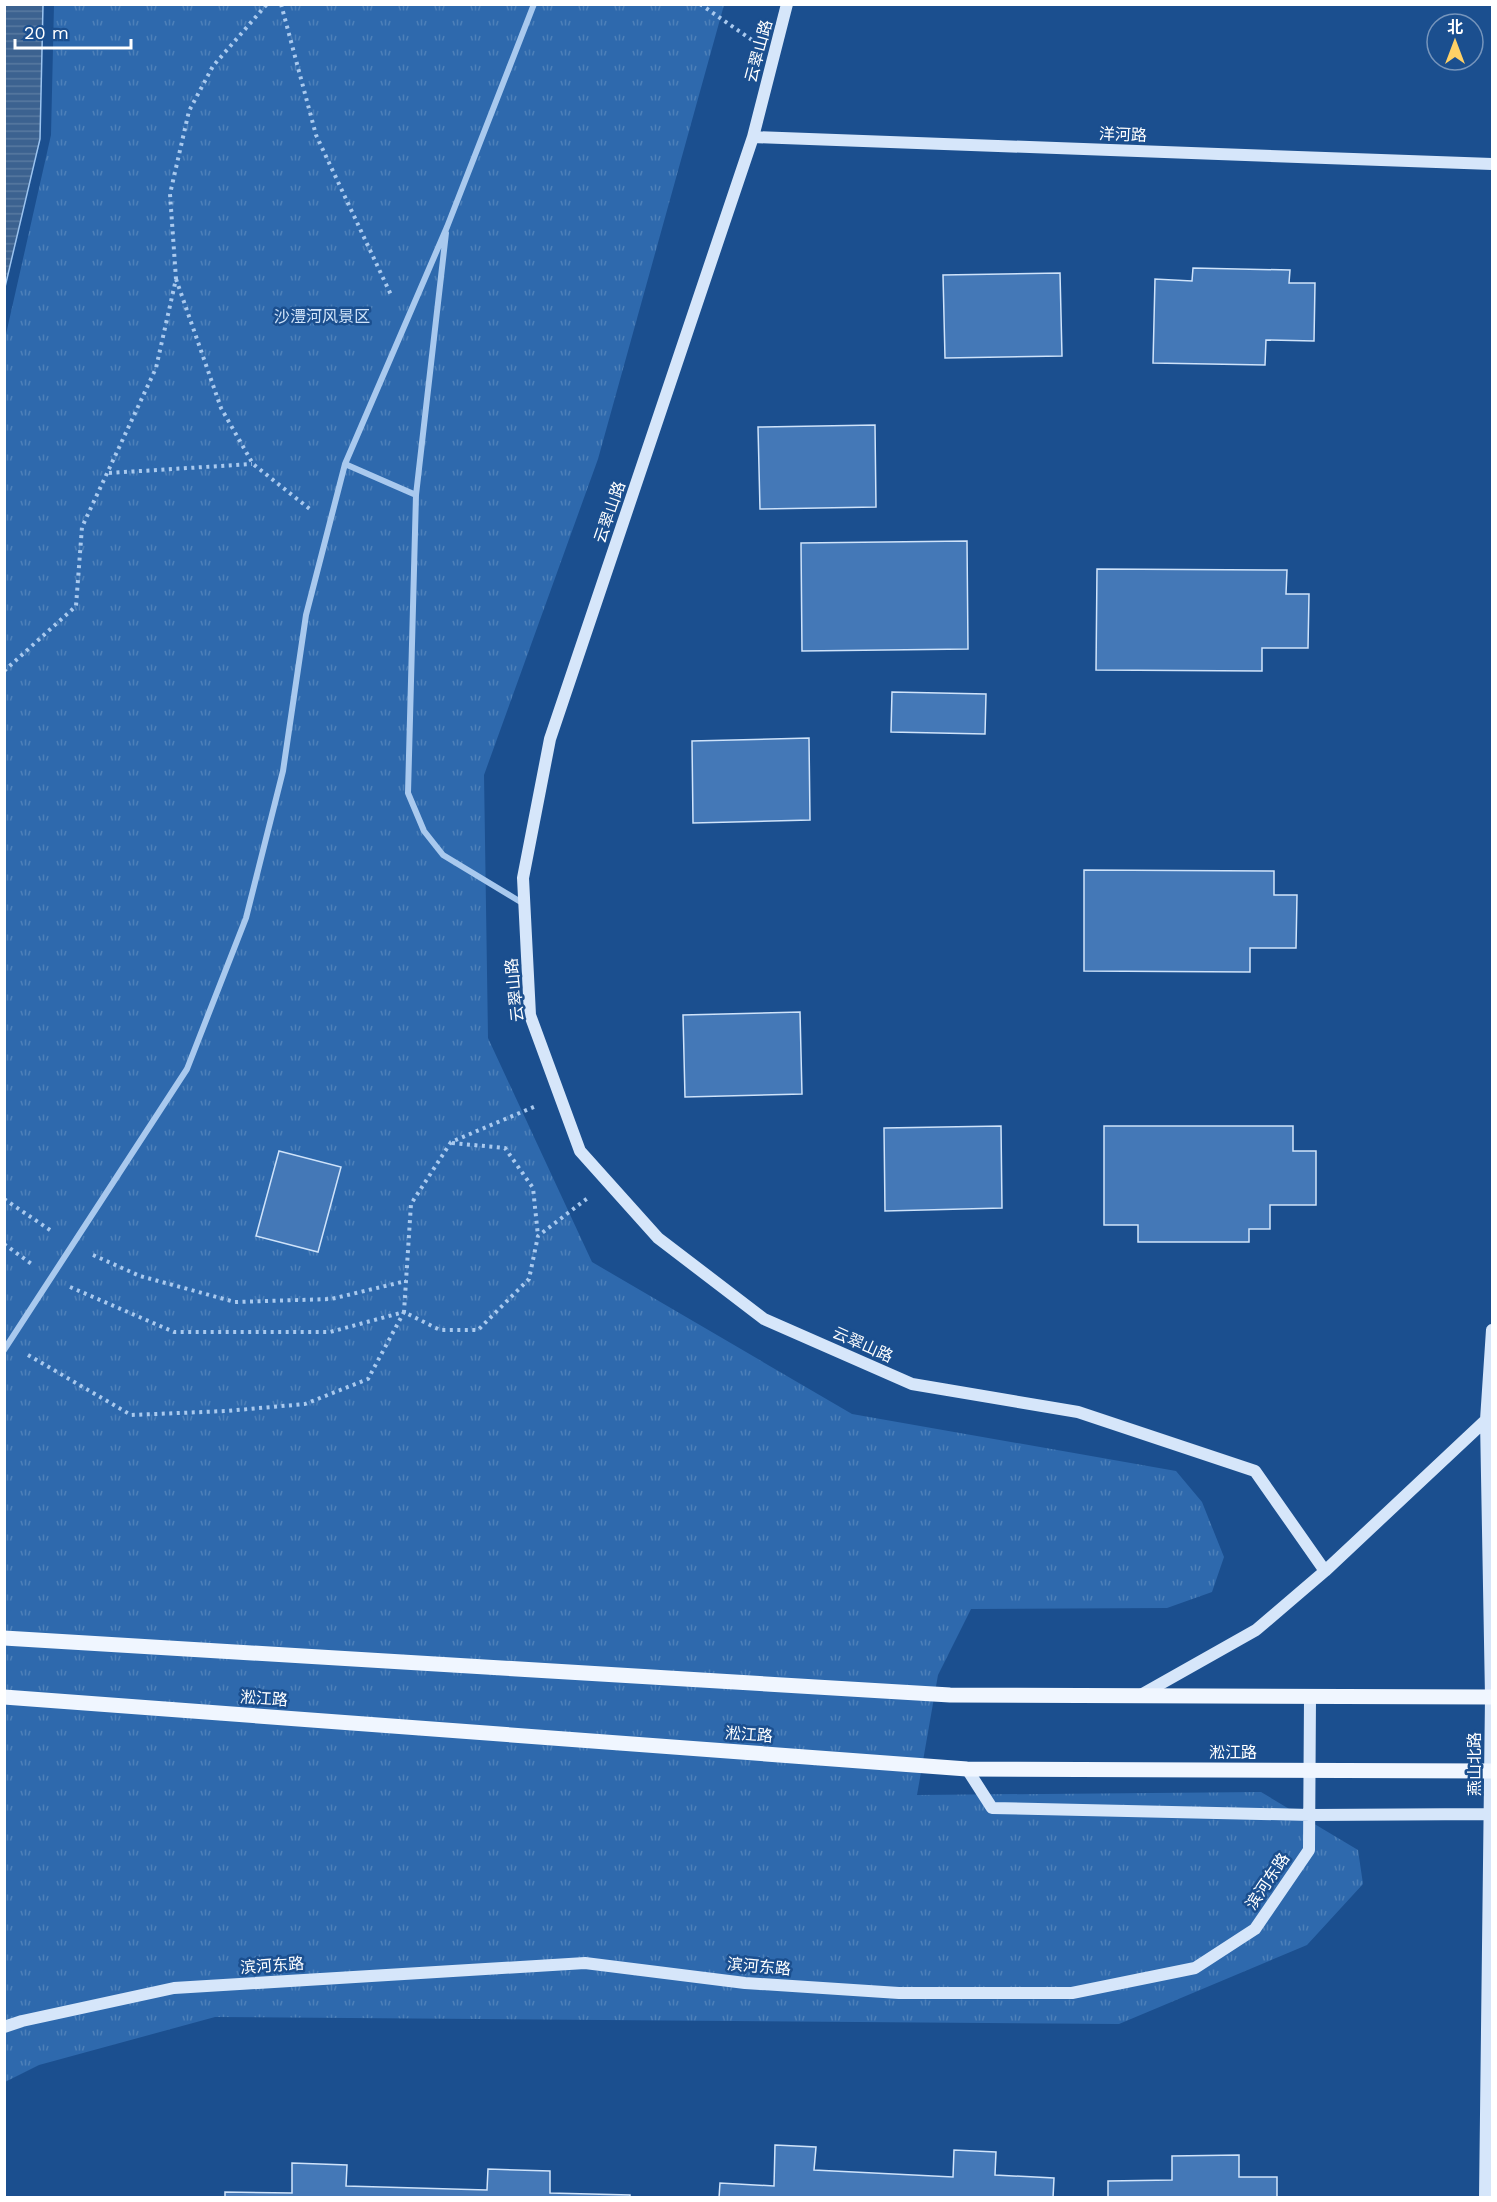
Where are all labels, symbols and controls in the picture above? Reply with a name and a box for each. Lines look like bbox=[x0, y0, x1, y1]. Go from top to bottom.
scale bar bbox=[15, 12, 130, 50]
north arrow bbox=[1425, 12, 1485, 72]
street label: 云翠山路 bbox=[741, 18, 776, 85]
text: 北 bbox=[1447, 18, 1463, 37]
text: 20 m bbox=[24, 22, 69, 43]
street label: 洋河路 bbox=[1099, 124, 1147, 145]
park label: 沙澧河风景区 bbox=[274, 307, 370, 326]
street label: 云翠山路 bbox=[590, 479, 629, 546]
street label: 云翠山路 bbox=[502, 957, 527, 1023]
street label: 云翠山路 bbox=[830, 1323, 896, 1366]
street label: 淞江路 bbox=[239, 1687, 289, 1710]
street label: 淞江路 bbox=[724, 1723, 774, 1746]
street label: 燕山北路 bbox=[1465, 1732, 1484, 1796]
street label: 淞江路 bbox=[1209, 1743, 1257, 1762]
street label: 滨河东路 bbox=[1242, 1849, 1293, 1913]
street label: 滨河东路 bbox=[239, 1954, 305, 1977]
street label: 滨河东路 bbox=[726, 1954, 792, 1979]

